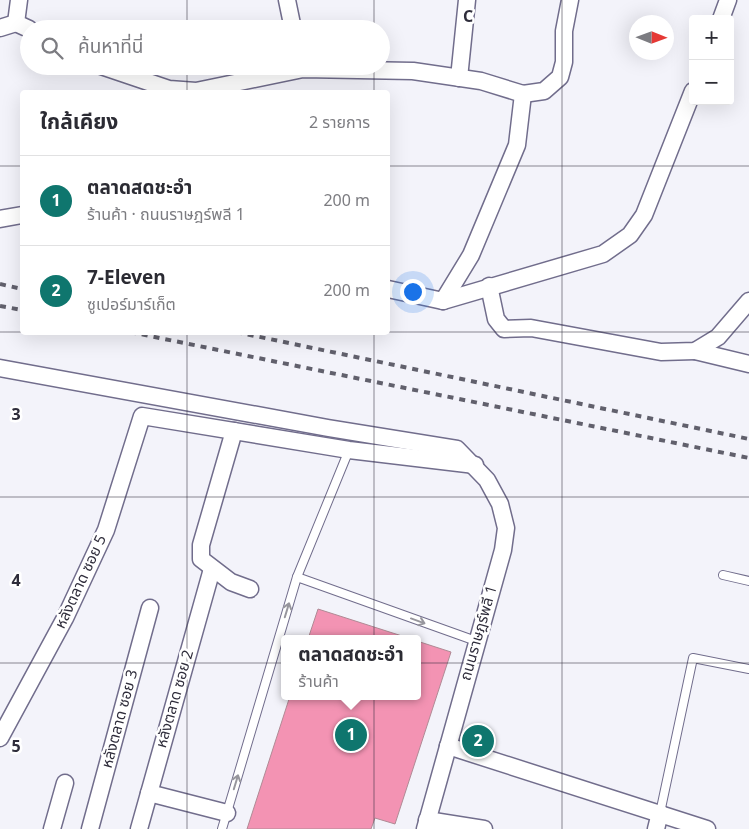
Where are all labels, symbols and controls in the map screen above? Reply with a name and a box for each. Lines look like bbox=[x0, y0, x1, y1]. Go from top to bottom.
text: C bbox=[463, 5, 473, 29]
north arrow bbox=[629, 15, 674, 60]
map controls bbox=[689, 15, 734, 105]
button: + bbox=[689, 15, 734, 60]
search box bbox=[20, 20, 390, 75]
text: ค้นหาที่นี่ bbox=[78, 33, 143, 62]
icon: search bbox=[38, 34, 66, 62]
button: − bbox=[689, 60, 734, 105]
text: ใกล้เคียง bbox=[40, 107, 118, 138]
text: 2 รายการ bbox=[309, 111, 370, 135]
text: ตลาดสดชะอำ bbox=[87, 174, 192, 203]
text: 1 bbox=[51, 189, 61, 213]
text: 200 m bbox=[323, 189, 370, 213]
text: ร้านค้า · ถนนราษฎร์พลี 1 bbox=[87, 203, 245, 227]
text: 7-Eleven bbox=[87, 264, 166, 293]
text: 2 bbox=[51, 279, 61, 303]
text: 200 m bbox=[323, 279, 370, 303]
your location bbox=[400, 279, 426, 305]
text: ซูเปอร์มาร์เก็ต bbox=[87, 293, 176, 317]
text: 3 bbox=[11, 403, 21, 427]
street label: หลังตลาด ซอย 5 bbox=[49, 531, 113, 633]
text: 4 bbox=[11, 569, 21, 593]
street label: ถนนราษฎร์พลี 1 bbox=[454, 583, 504, 683]
one-way arrow bbox=[283, 602, 293, 618]
one-way arrow bbox=[410, 616, 426, 626]
popup bbox=[281, 635, 421, 700]
text: ตลาดสดชะอำ bbox=[298, 641, 404, 670]
street label: หลังตลาด ซอย 2 bbox=[150, 647, 200, 751]
street label: หลังตลาด ซอย 3 bbox=[96, 667, 144, 771]
text: ร้านค้า bbox=[298, 670, 339, 694]
pin: 1 bbox=[335, 716, 367, 754]
pin: 2 bbox=[462, 722, 494, 760]
text: 5 bbox=[11, 735, 21, 759]
one-way arrow bbox=[231, 775, 241, 791]

